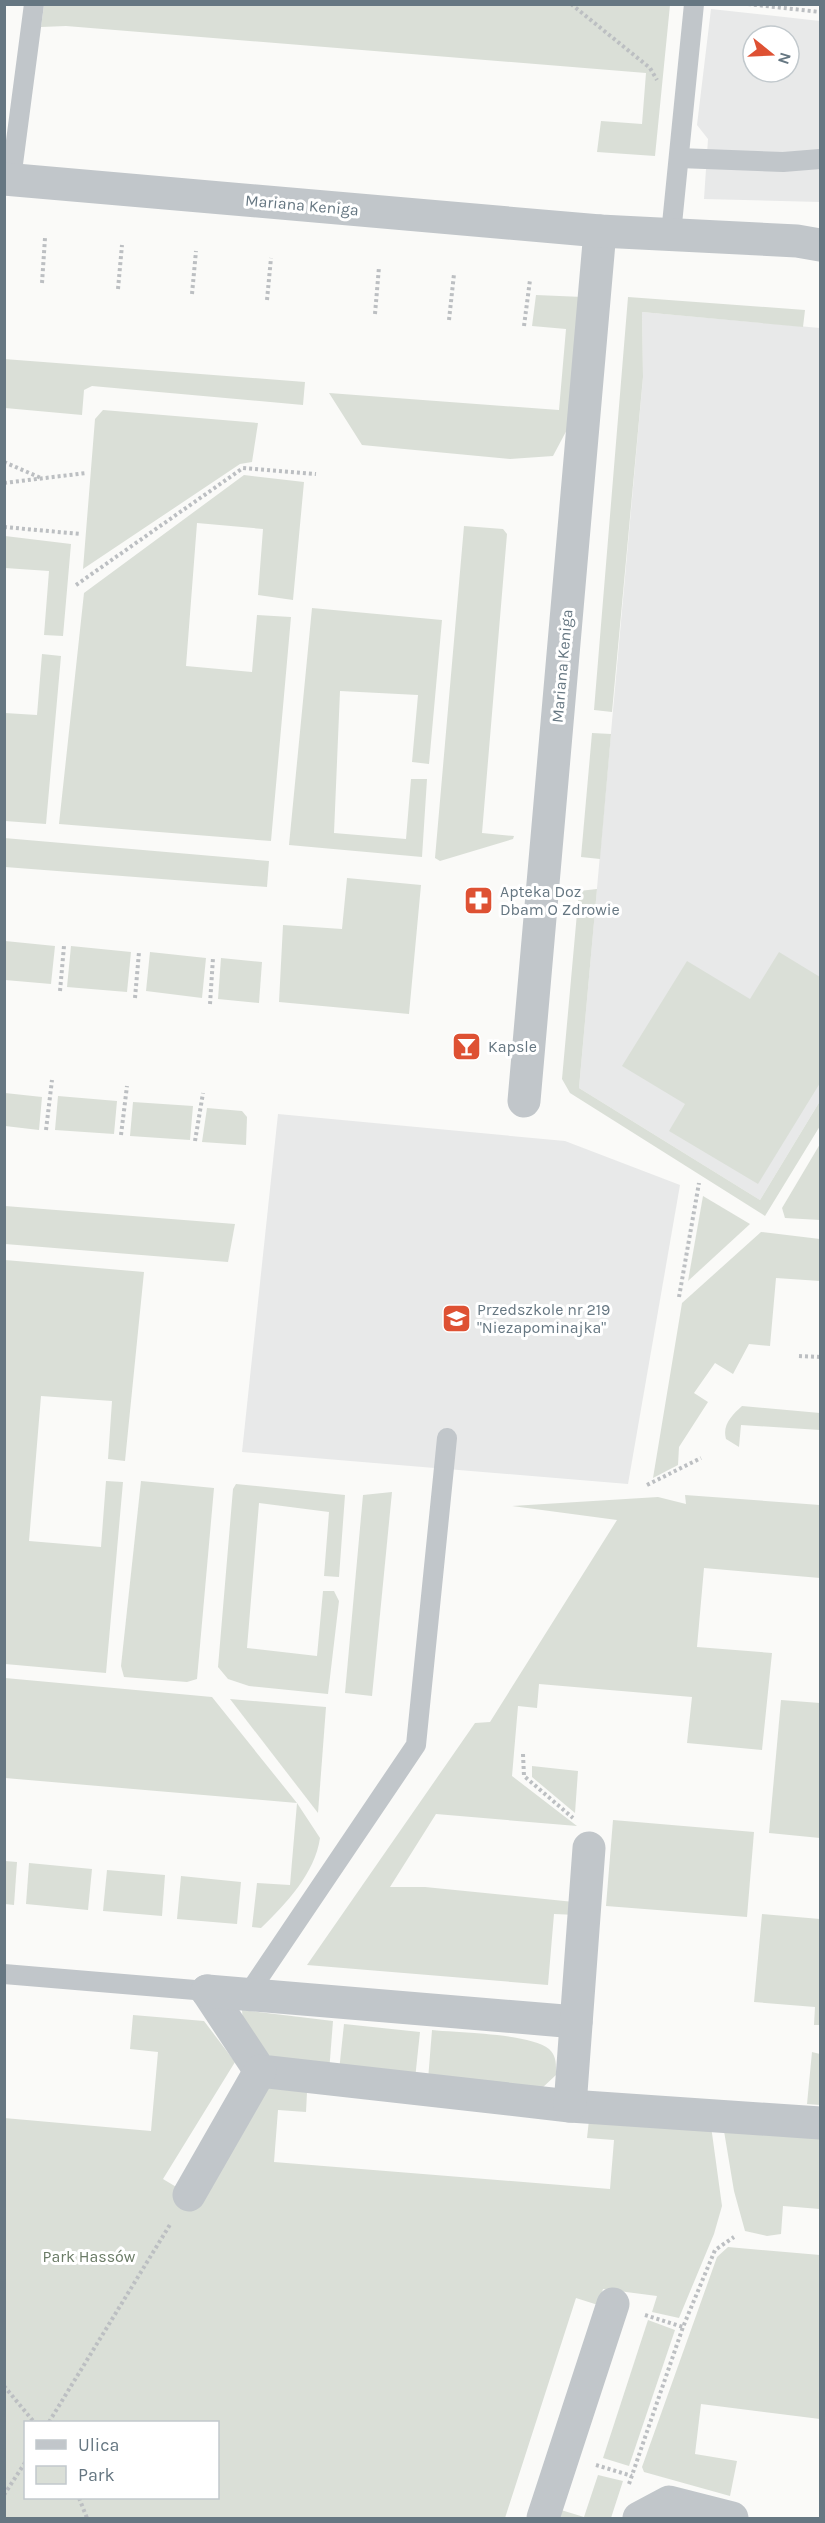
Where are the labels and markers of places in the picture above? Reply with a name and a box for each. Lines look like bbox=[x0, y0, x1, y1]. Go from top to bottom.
place label: Apteka Doz Dbam O Zdrowie bbox=[500, 882, 620, 919]
pharmacy icon: Apteka Doz Dbam O Zdrowie bbox=[463, 884, 495, 916]
bar icon: Kapsle bbox=[451, 1030, 483, 1062]
place label: Kapsle bbox=[488, 1037, 537, 1056]
place label: Przedszkole nr 219 "Niezapominajka" bbox=[477, 1300, 610, 1337]
school or university icon: Przedszkole nr 219 "Niezapominajka" bbox=[440, 1302, 472, 1334]

